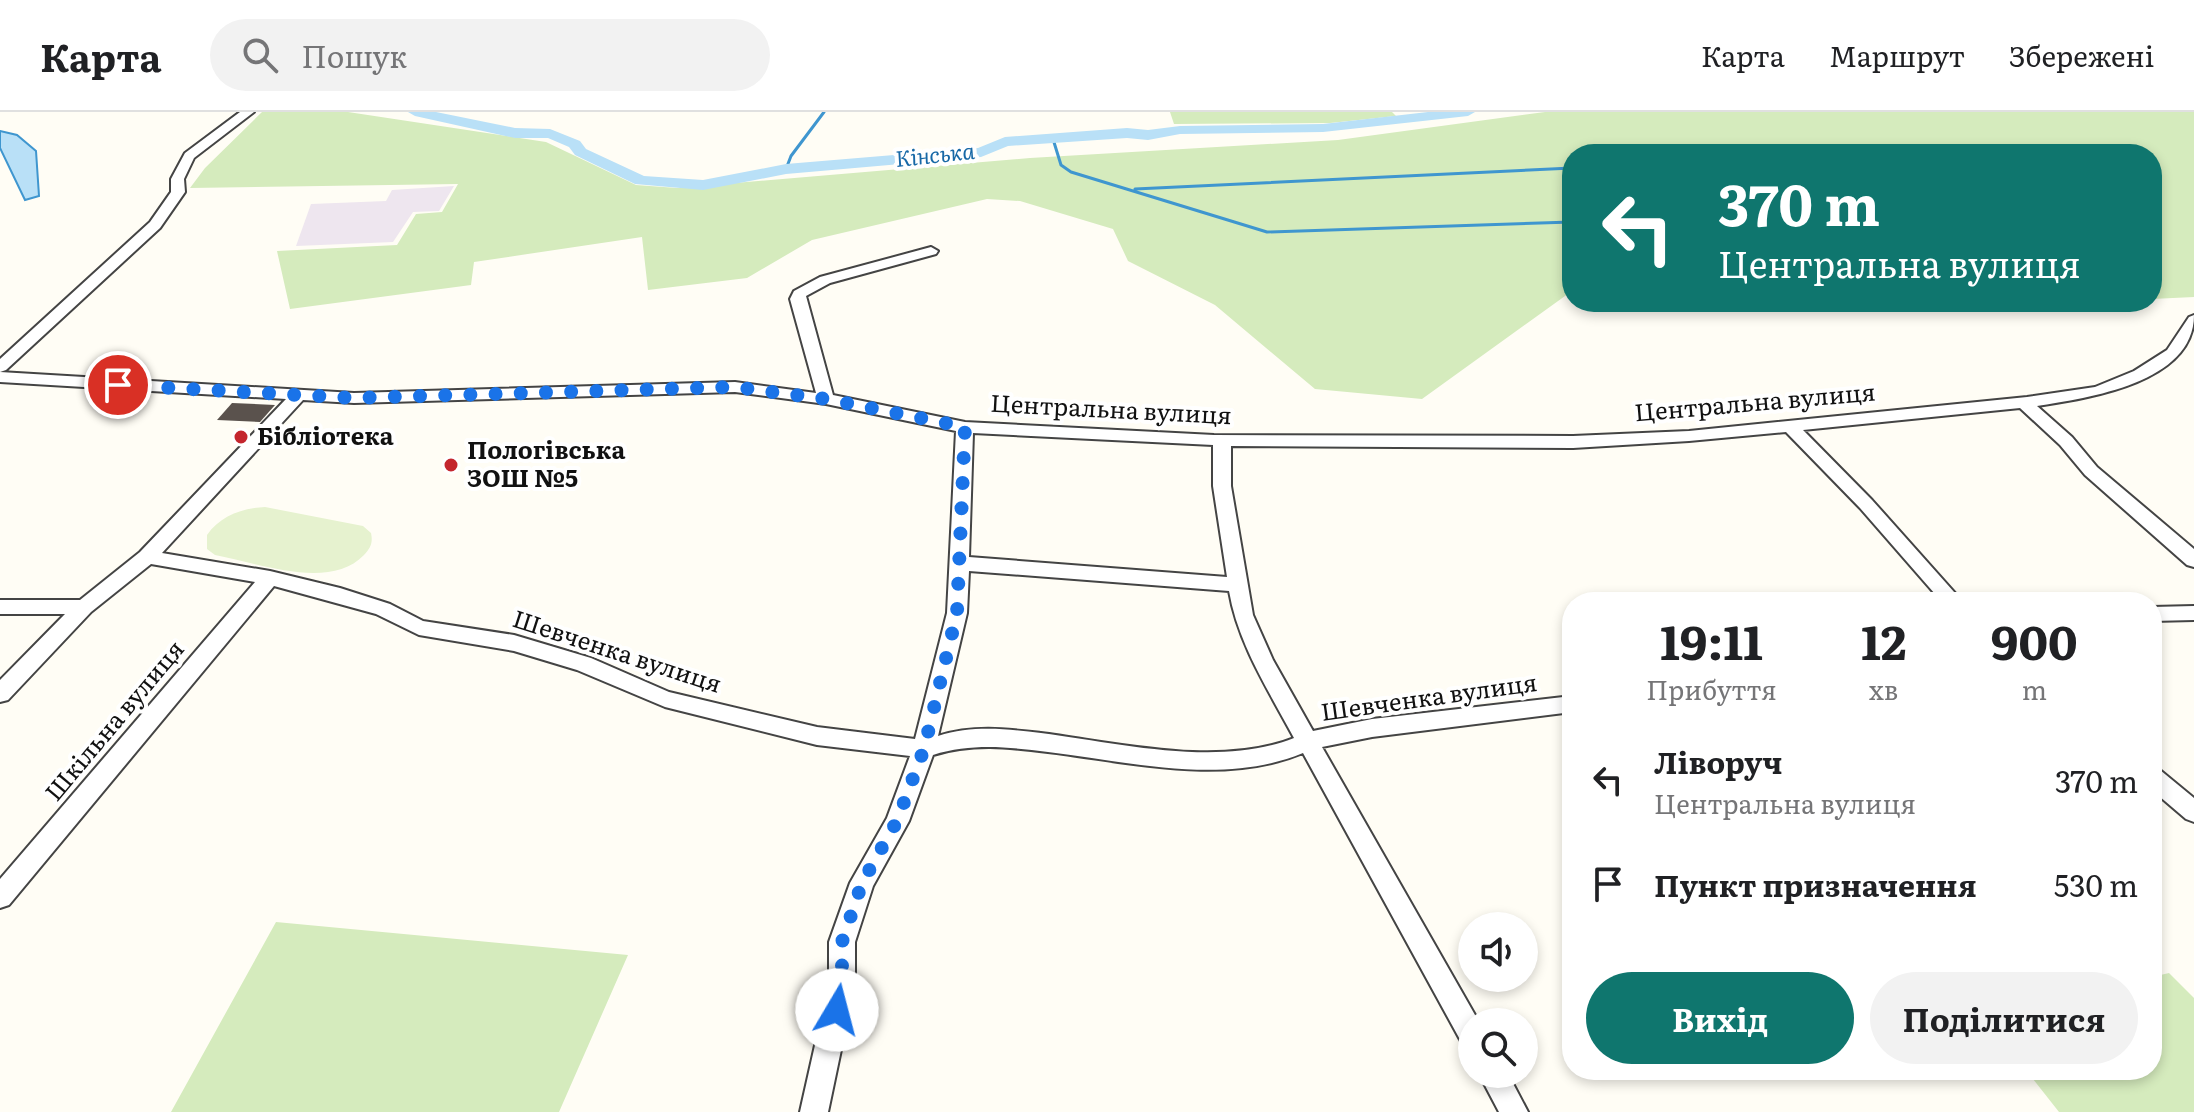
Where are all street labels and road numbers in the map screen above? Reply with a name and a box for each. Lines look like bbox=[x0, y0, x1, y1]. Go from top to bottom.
street label: Центральна вулиця bbox=[1633, 373, 1877, 428]
street label: Центральна вулиця bbox=[990, 384, 1233, 431]
street label: Шевченка вулиця bbox=[509, 599, 727, 700]
street label: Шкільна вулиця bbox=[35, 631, 191, 807]
street label: Шевченка вулиця bbox=[1318, 663, 1539, 728]

